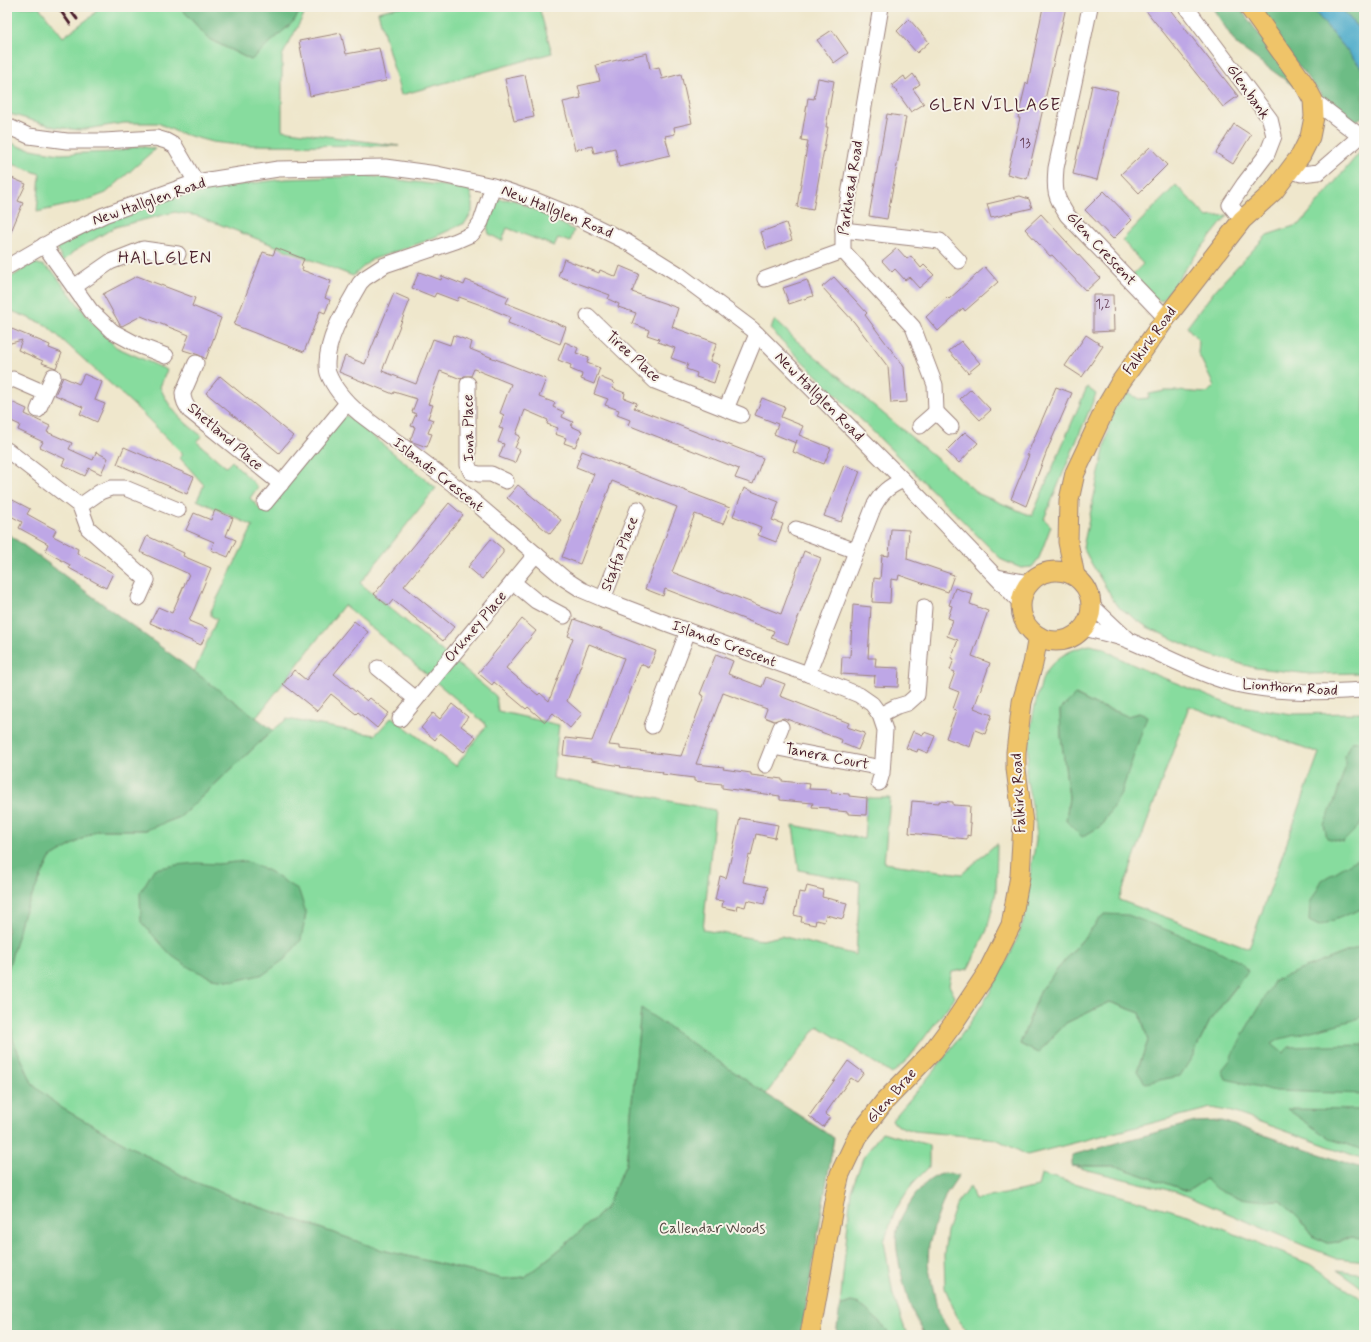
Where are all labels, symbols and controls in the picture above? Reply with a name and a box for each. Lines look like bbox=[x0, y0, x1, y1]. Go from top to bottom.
street label: Glenbank bbox=[1222, 60, 1274, 124]
district label: GLEN VILLAGE bbox=[929, 94, 1061, 116]
house number: 13 bbox=[1019, 135, 1031, 152]
street label: Parkhead Road bbox=[834, 139, 868, 237]
street label: New Hallglen Road bbox=[90, 173, 209, 232]
street label: New Hallglen Road bbox=[498, 180, 616, 244]
street label: Glen Crescent bbox=[1062, 208, 1140, 290]
district label: HALLGLEN bbox=[118, 247, 212, 269]
house number: 1,2 bbox=[1095, 296, 1111, 313]
street label: Falkirk Road bbox=[1118, 303, 1182, 379]
street label: Tiree Place bbox=[601, 327, 665, 387]
street label: New Hallglen Road bbox=[769, 348, 868, 447]
street label: Iona Place bbox=[458, 394, 480, 462]
street label: Shetland Place bbox=[183, 399, 267, 476]
street label: Islands Crescent bbox=[389, 433, 488, 517]
street label: Staffa Place bbox=[597, 514, 643, 594]
street label: Orkney Place bbox=[440, 587, 512, 667]
street label: Islands Crescent bbox=[669, 616, 779, 672]
street label: Lionthorn Road bbox=[1242, 675, 1338, 701]
street label: Tanera Court bbox=[783, 739, 871, 775]
street label: Falkirk Road bbox=[1007, 753, 1031, 833]
street label: Glen Brae bbox=[862, 1064, 922, 1128]
park label: Callendar Woods bbox=[659, 1219, 765, 1239]

